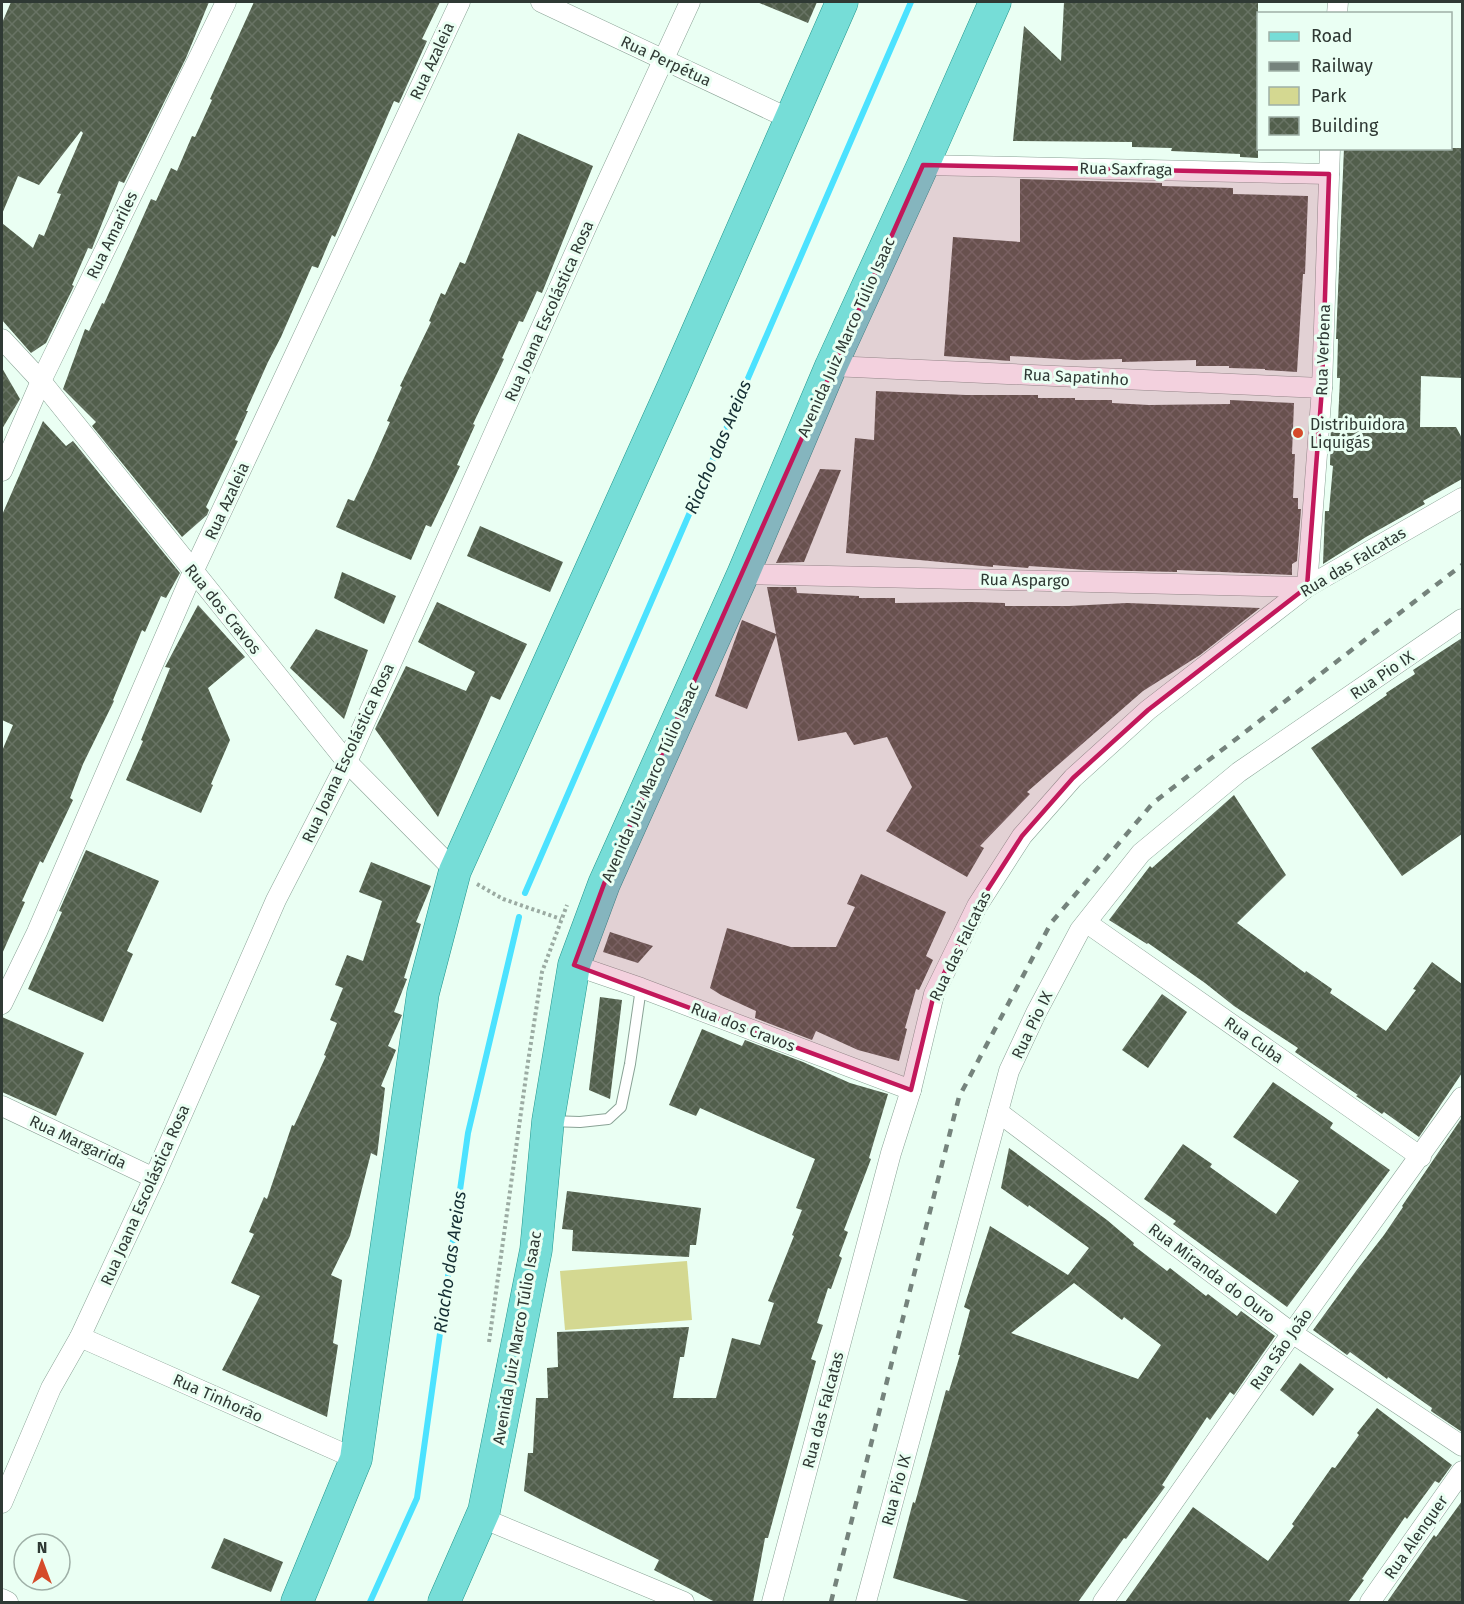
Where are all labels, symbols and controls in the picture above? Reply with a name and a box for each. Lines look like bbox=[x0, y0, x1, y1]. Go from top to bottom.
legend bbox=[1257, 12, 1452, 150]
street label: Rua Azaleia bbox=[406, 19, 458, 103]
text: Road bbox=[1311, 25, 1353, 47]
street label: Rua Perpétua bbox=[618, 32, 714, 90]
text: Railway bbox=[1311, 55, 1373, 77]
text: Park bbox=[1311, 85, 1347, 107]
text: Building bbox=[1311, 115, 1379, 137]
street label: Rua Saxfraga bbox=[1079, 159, 1173, 179]
street label: Rua Amariles bbox=[83, 188, 141, 282]
street label: Rua Joana Escolástica Rosa bbox=[501, 218, 597, 404]
street label: Avenida Juiz Marco Túlio Isaac bbox=[793, 234, 899, 440]
street label: Rua Verbena bbox=[1312, 304, 1334, 396]
street label: Rua Sapatinho bbox=[1023, 365, 1129, 389]
water label: Riacho das Areias bbox=[680, 377, 756, 517]
place label: Distribuidora Liquigás bbox=[1310, 415, 1405, 452]
marker: Distribuidora Liquigás bbox=[1291, 426, 1305, 440]
street label: Rua Azaleia bbox=[201, 459, 253, 543]
street label: Rua das Falcatas bbox=[1297, 523, 1409, 601]
street label: Rua dos Cravos bbox=[181, 560, 265, 658]
street label: Rua Aspargo bbox=[980, 570, 1070, 590]
street label: Rua Pio IX bbox=[1347, 647, 1418, 703]
street label: Rua Joana Escolástica Rosa bbox=[298, 660, 398, 846]
street label: Avenida Juiz Marco Túlio Isaac bbox=[597, 679, 703, 885]
street label: Rua das Falcatas bbox=[925, 888, 995, 1004]
street label: Rua Pio IX bbox=[1008, 988, 1057, 1062]
street label: Rua dos Cravos bbox=[688, 998, 798, 1056]
street label: Rua Cuba bbox=[1221, 1013, 1287, 1067]
street label: Rua Joana Escolástica Rosa bbox=[97, 1102, 193, 1288]
street label: Rua Margarida bbox=[27, 1111, 129, 1173]
water label: Riacho das Areias bbox=[429, 1190, 471, 1334]
street label: Rua Miranda do Ouro bbox=[1145, 1219, 1279, 1327]
street label: Avenida Juiz Marco Túlio Isaac bbox=[489, 1229, 545, 1446]
street label: Rua São João bbox=[1246, 1305, 1316, 1393]
street label: Rua das Falcatas bbox=[798, 1350, 848, 1470]
street label: Rua Tinhorão bbox=[170, 1370, 266, 1426]
street label: Rua Pio IX bbox=[877, 1452, 915, 1528]
street label: Rua Alenquer bbox=[1380, 1491, 1452, 1582]
north arrow bbox=[12, 1532, 72, 1592]
text: N bbox=[37, 1538, 47, 1557]

